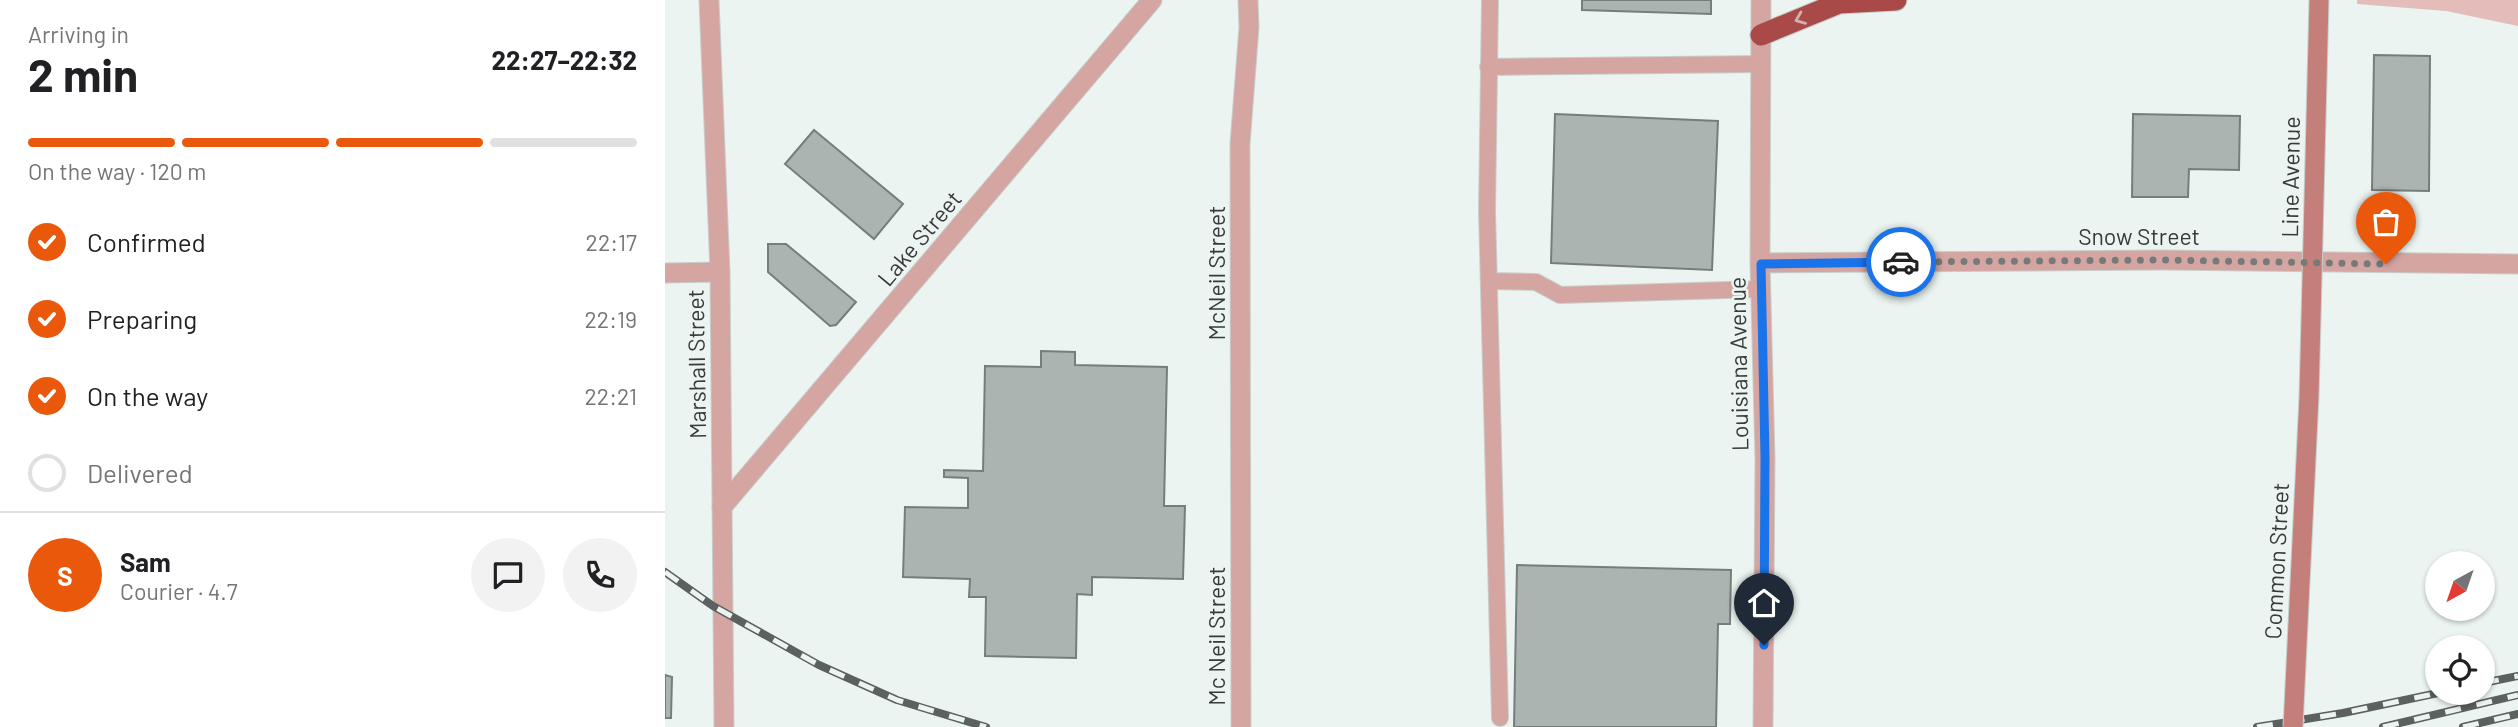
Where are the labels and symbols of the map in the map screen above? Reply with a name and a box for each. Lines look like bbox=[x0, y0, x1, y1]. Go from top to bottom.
one-way arrow bbox=[1795, 11, 1807, 25]
street label: Line Avenue bbox=[2275, 116, 2305, 238]
street label: Lake Street bbox=[871, 185, 967, 291]
pin bbox=[2356, 192, 2416, 264]
street label: McNeil Street bbox=[1202, 206, 1230, 340]
street label: Snow Street bbox=[2078, 222, 2200, 250]
courier bbox=[1866, 227, 1936, 297]
street label: Louisiana Avenue bbox=[1722, 277, 1754, 451]
street label: Marshall Street bbox=[681, 289, 711, 439]
street label: Common Street bbox=[2258, 482, 2294, 640]
north arrow bbox=[2425, 551, 2495, 621]
street label: Mc Neil Street bbox=[1202, 566, 1230, 706]
pin bbox=[1734, 573, 1794, 645]

